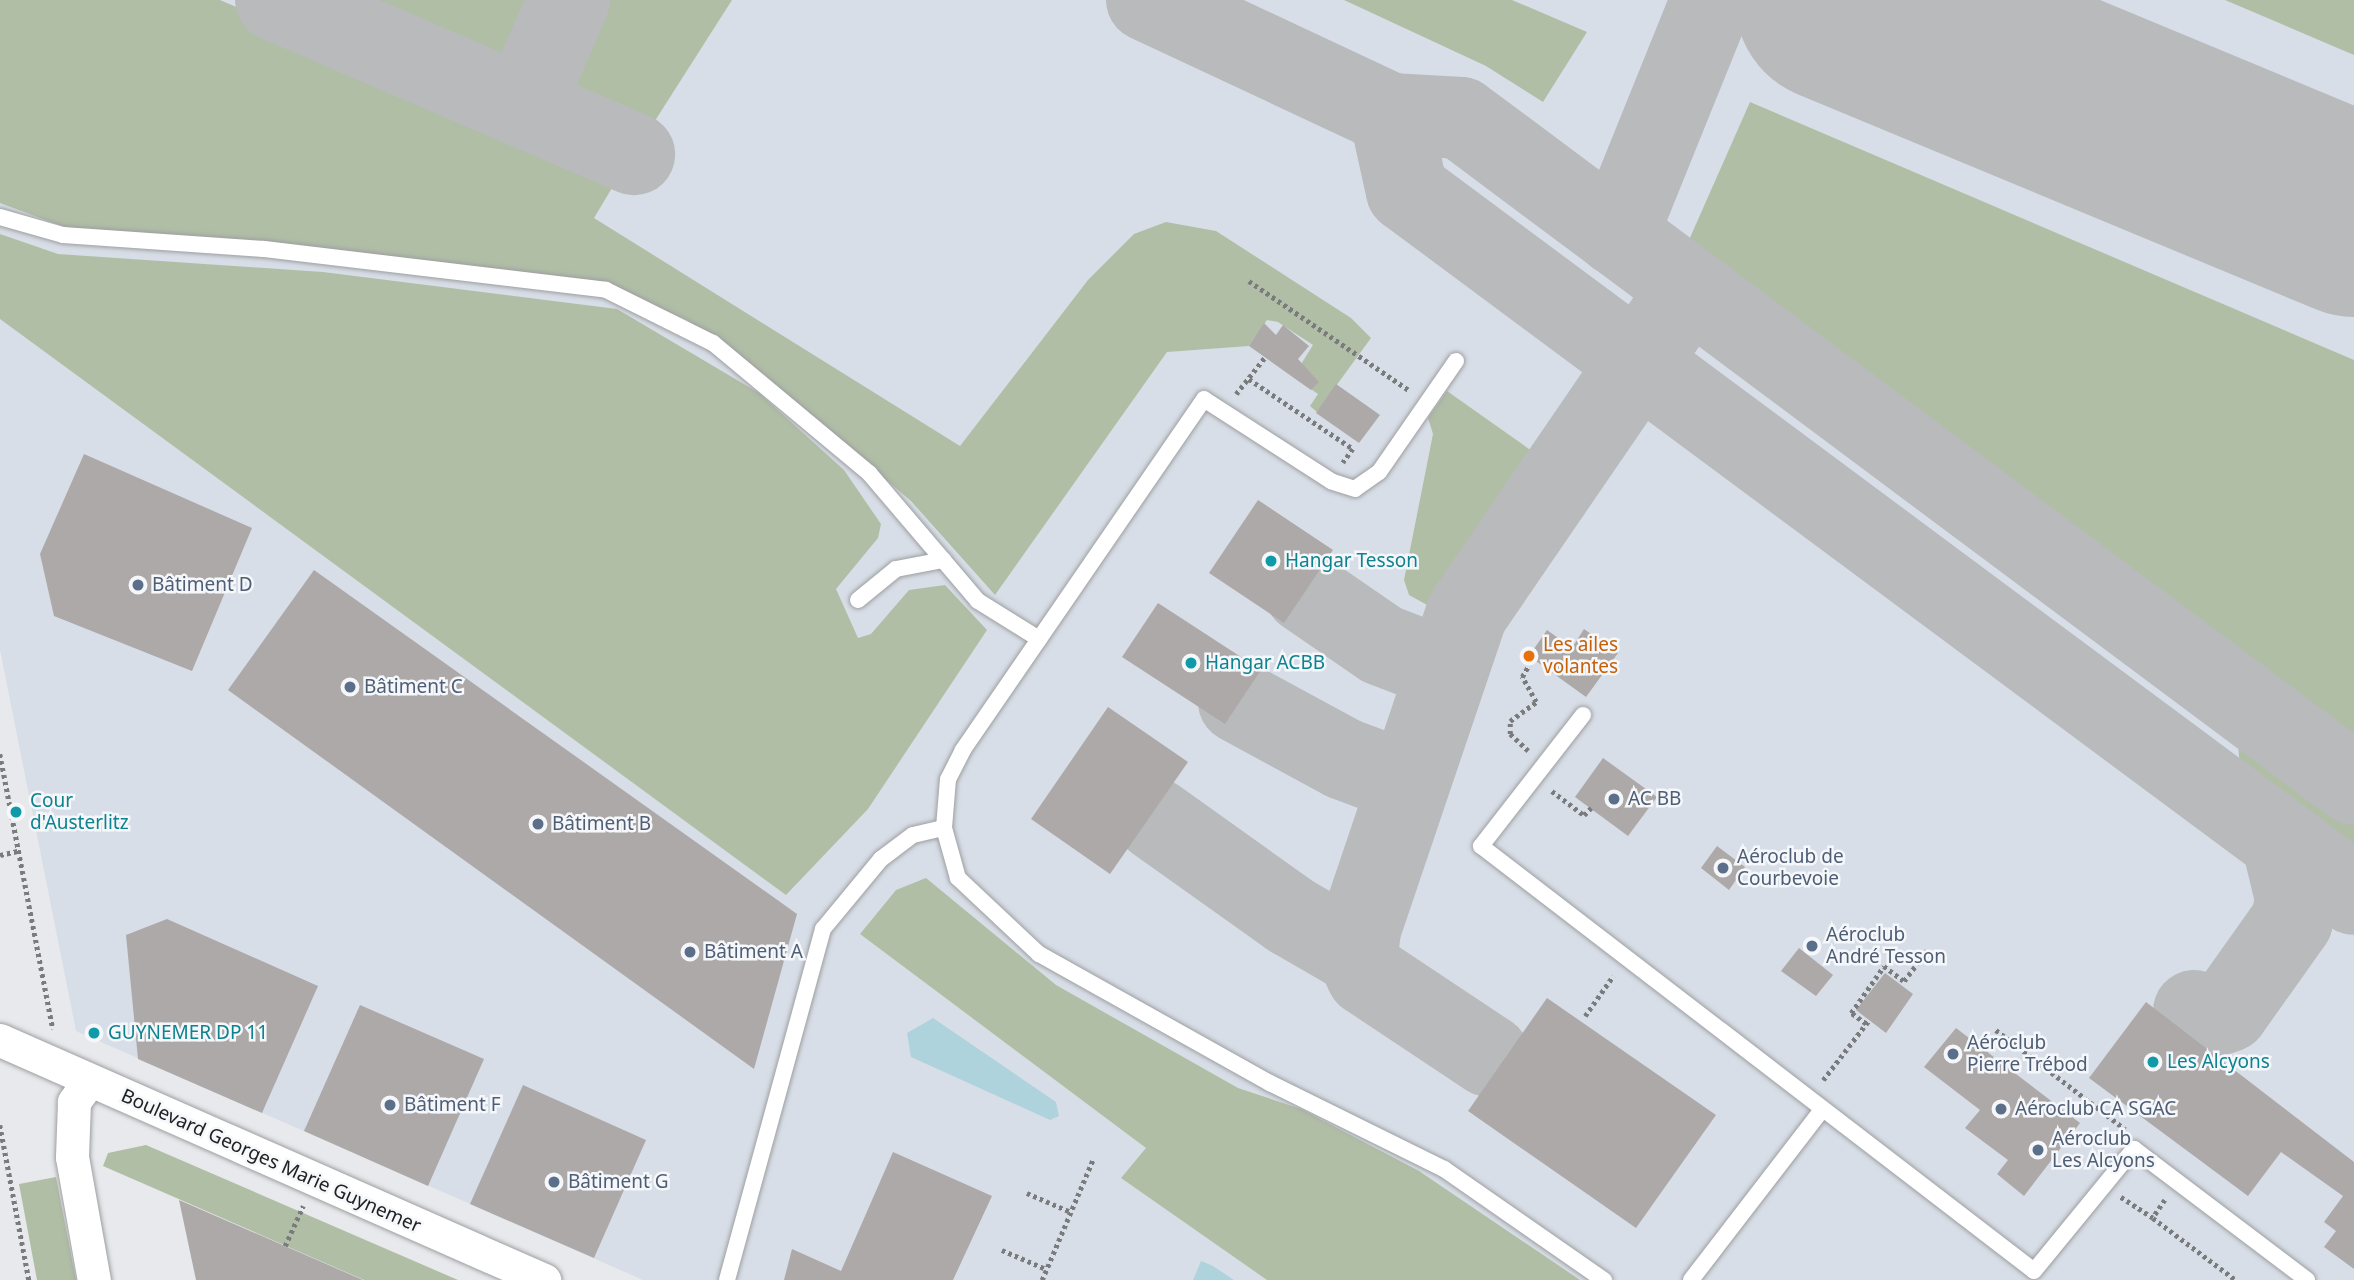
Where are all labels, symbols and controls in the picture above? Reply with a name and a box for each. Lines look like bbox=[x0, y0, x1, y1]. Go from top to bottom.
place label: Hangar Tesson bbox=[1285, 550, 1418, 572]
marker: Hangar Tesson bbox=[1263, 553, 1279, 569]
place label: Bâtiment D bbox=[152, 574, 253, 596]
marker: Bâtiment D bbox=[130, 577, 146, 593]
place label: Les ailes volantes bbox=[1543, 634, 1618, 678]
marker: Les ailes volantes bbox=[1521, 648, 1537, 664]
place label: Hangar ACBB bbox=[1205, 652, 1325, 674]
marker: Hangar ACBB bbox=[1183, 655, 1199, 671]
place label: Bâtiment C bbox=[364, 676, 463, 698]
marker: Bâtiment C bbox=[342, 679, 358, 695]
place label: AC BB bbox=[1628, 788, 1681, 810]
place label: Cour d'Austerlitz bbox=[30, 790, 129, 834]
marker: AC BB bbox=[1606, 791, 1622, 807]
marker: Cour d'Austerlitz bbox=[8, 804, 24, 820]
place label: Bâtiment B bbox=[552, 813, 651, 835]
marker: Bâtiment B bbox=[530, 816, 546, 832]
place label: Aéroclub de Courbevoie bbox=[1737, 846, 1844, 890]
marker: Aéroclub de Courbevoie bbox=[1715, 860, 1731, 876]
place label: Aéroclub André Tesson bbox=[1826, 924, 1946, 968]
marker: Aéroclub André Tesson bbox=[1804, 938, 1820, 954]
place label: Bâtiment A bbox=[704, 941, 803, 963]
marker: Bâtiment A bbox=[682, 944, 698, 960]
place label: GUYNEMER DP 11 bbox=[108, 1022, 268, 1044]
marker: GUYNEMER DP 11 bbox=[86, 1025, 102, 1041]
place label: Aéroclub Pierre Trébod bbox=[1967, 1032, 2088, 1076]
marker: Aéroclub Pierre Trébod bbox=[1945, 1046, 1961, 1062]
place label: Les Alcyons bbox=[2167, 1051, 2270, 1073]
marker: Les Alcyons bbox=[2145, 1054, 2161, 1070]
street label: Boulevard Georges Marie Guynemer bbox=[118, 1084, 424, 1238]
place label: Bâtiment F bbox=[404, 1094, 501, 1116]
marker: Bâtiment F bbox=[382, 1097, 398, 1113]
place label: Aéroclub CA SGAC bbox=[2015, 1098, 2176, 1120]
marker: Aéroclub CA SGAC bbox=[1993, 1101, 2009, 1117]
place label: Aéroclub Les Alcyons bbox=[2052, 1128, 2155, 1172]
marker: Aéroclub Les Alcyons bbox=[2030, 1142, 2046, 1158]
place label: Bâtiment G bbox=[568, 1171, 669, 1193]
marker: Bâtiment G bbox=[546, 1174, 562, 1190]

